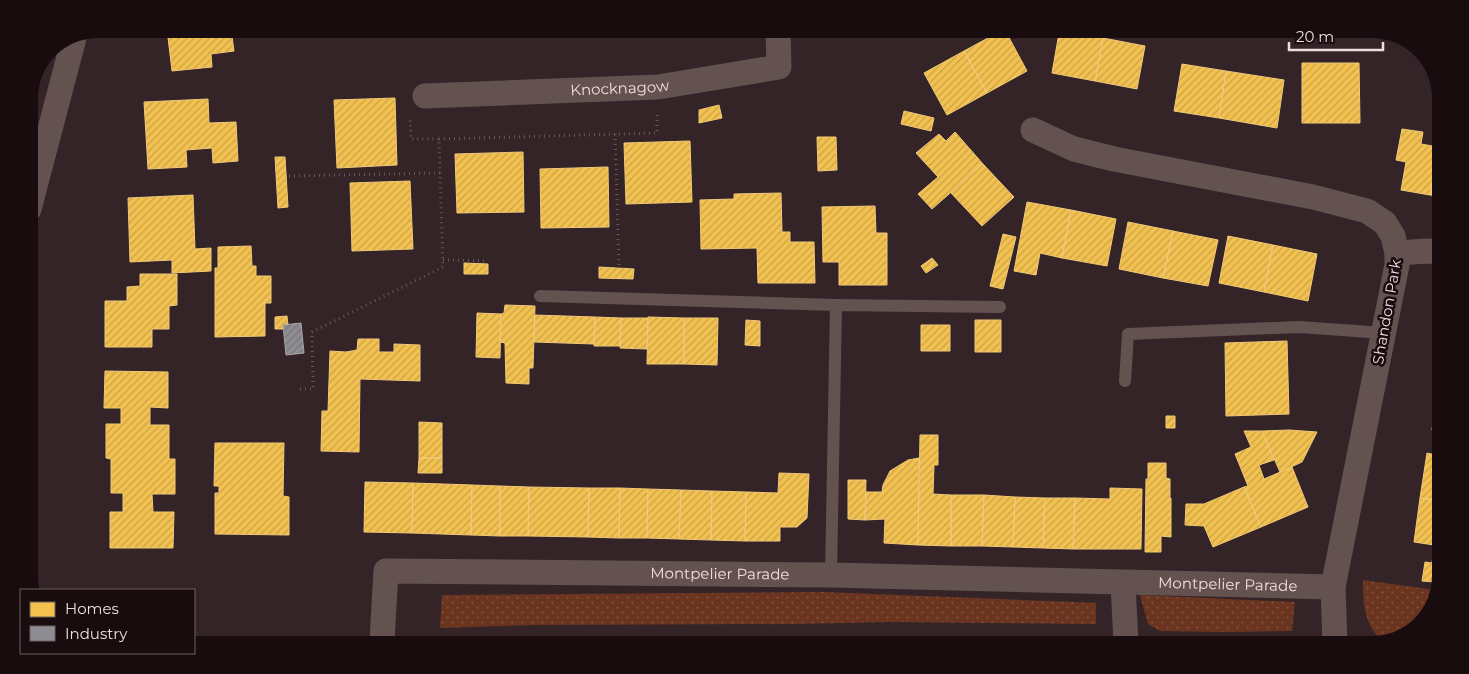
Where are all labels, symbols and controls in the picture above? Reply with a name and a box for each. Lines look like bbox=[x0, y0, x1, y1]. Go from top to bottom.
scale bar bbox=[1289, 20, 1383, 52]
text: 20 m bbox=[1296, 27, 1334, 46]
street label: Knocknagow bbox=[570, 75, 671, 99]
street label: Shandon Park bbox=[1368, 258, 1405, 366]
street label: Montpelier Parade bbox=[650, 563, 790, 584]
street label: Montpelier Parade bbox=[1158, 573, 1298, 595]
legend bbox=[20, 589, 195, 654]
text: Homes bbox=[65, 599, 119, 618]
text: Industry bbox=[65, 624, 128, 643]

